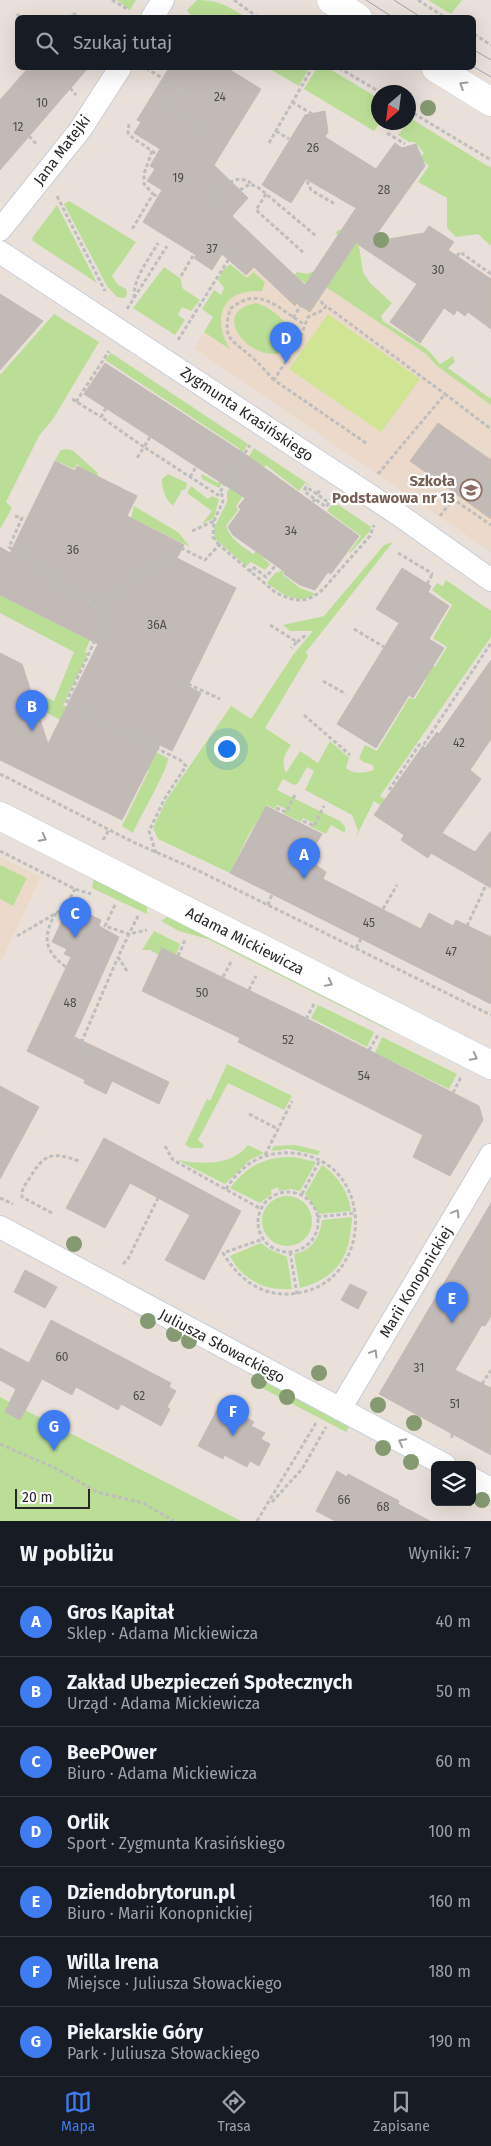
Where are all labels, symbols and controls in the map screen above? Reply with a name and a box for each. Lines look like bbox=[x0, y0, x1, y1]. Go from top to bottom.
search box bbox=[15, 15, 476, 70]
icon: search bbox=[33, 29, 61, 57]
text: Szukaj tutaj bbox=[73, 31, 172, 54]
one-way arrow bbox=[460, 81, 469, 91]
north arrow bbox=[371, 85, 416, 130]
house number: 24 bbox=[214, 90, 227, 104]
house number: 10 bbox=[36, 96, 48, 110]
street label: Jana Matejki bbox=[30, 111, 94, 189]
house number: 12 bbox=[12, 120, 24, 134]
house number: 26 bbox=[307, 141, 319, 155]
house number: 19 bbox=[172, 171, 184, 185]
house number: 28 bbox=[378, 183, 391, 197]
house number: 37 bbox=[206, 242, 218, 256]
house number: 30 bbox=[432, 263, 445, 277]
pin: D bbox=[270, 322, 302, 363]
street label: Zygmunta Krasińskiego bbox=[177, 363, 317, 465]
place label: Szkoła Podstawowa nr 13 bbox=[332, 472, 455, 507]
school or university icon: Szkoła Podstawowa nr 13 bbox=[459, 478, 483, 502]
house number: 34 bbox=[285, 524, 298, 538]
house number: 36 bbox=[67, 543, 79, 557]
house number: 36A bbox=[147, 618, 167, 632]
pin: B bbox=[16, 690, 48, 731]
your location bbox=[214, 736, 240, 762]
house number: 42 bbox=[453, 736, 465, 750]
one-way arrow bbox=[38, 832, 47, 842]
pin: A bbox=[288, 838, 320, 879]
pin: C bbox=[59, 897, 91, 938]
street label: Adama Mickiewicza bbox=[183, 903, 307, 979]
house number: 45 bbox=[363, 916, 375, 930]
house number: 47 bbox=[445, 945, 457, 959]
one-way arrow bbox=[323, 977, 332, 987]
house number: 50 bbox=[196, 986, 209, 1000]
house number: 48 bbox=[64, 996, 77, 1010]
house number: 52 bbox=[282, 1033, 294, 1047]
one-way arrow bbox=[468, 1051, 477, 1061]
house number: 54 bbox=[358, 1069, 371, 1083]
one-way arrow bbox=[450, 1209, 460, 1218]
street label: Marii Konopnickiej bbox=[376, 1223, 456, 1341]
pin: E bbox=[436, 1282, 468, 1323]
street label: Juliusza Słowackiego bbox=[156, 1305, 288, 1387]
one-way arrow bbox=[367, 1349, 377, 1358]
house number: 60 bbox=[55, 1350, 69, 1364]
house number: 31 bbox=[414, 1361, 424, 1375]
house number: 62 bbox=[133, 1389, 145, 1403]
pin: F bbox=[217, 1395, 249, 1436]
house number: 51 bbox=[450, 1397, 460, 1411]
pin: G bbox=[38, 1410, 70, 1451]
one-way arrow bbox=[398, 1438, 407, 1448]
map controls bbox=[431, 1461, 476, 1506]
button: layers bbox=[431, 1461, 476, 1506]
scale bar bbox=[15, 1486, 90, 1509]
text: 20 m bbox=[22, 1489, 52, 1506]
house number: 66 bbox=[338, 1493, 350, 1507]
house number: 68 bbox=[376, 1500, 390, 1514]
text: W pobliżu bbox=[20, 1541, 114, 1567]
text: Wyniki: 7 bbox=[408, 1544, 471, 1563]
text: Gros Kapitał bbox=[67, 1601, 174, 1624]
text: A bbox=[31, 1612, 41, 1631]
text: 40 m bbox=[436, 1612, 471, 1631]
text: Sklep · Adama Mickiewicza bbox=[67, 1624, 258, 1643]
text: Zakład Ubezpieczeń Społecznych bbox=[67, 1671, 353, 1694]
text: B bbox=[31, 1682, 41, 1701]
text: 50 m bbox=[436, 1682, 471, 1701]
text: Urząd · Adama Mickiewicza bbox=[67, 1694, 260, 1713]
text: BeePOwer bbox=[67, 1741, 157, 1764]
text: C bbox=[31, 1752, 41, 1771]
text: 60 m bbox=[436, 1752, 471, 1771]
text: Biuro · Adama Mickiewicza bbox=[67, 1764, 257, 1783]
text: Orlik bbox=[67, 1811, 109, 1834]
text: D bbox=[31, 1822, 41, 1841]
text: 100 m bbox=[428, 1822, 471, 1841]
text: Sport · Zygmunta Krasińskiego bbox=[67, 1834, 285, 1853]
text: Dziendobrytorun.pl bbox=[67, 1881, 235, 1904]
text: E bbox=[32, 1892, 40, 1911]
text: 160 m bbox=[429, 1892, 471, 1911]
text: Biuro · Marii Konopnickiej bbox=[67, 1904, 253, 1923]
text: Willa Irena bbox=[67, 1951, 159, 1974]
text: F bbox=[32, 1962, 40, 1981]
text: 180 m bbox=[428, 1962, 471, 1981]
text: Miejsce · Juliusza Słowackiego bbox=[67, 1974, 282, 1993]
text: Piekarskie Góry bbox=[67, 2021, 203, 2044]
text: G bbox=[31, 2032, 41, 2051]
text: 190 m bbox=[429, 2032, 471, 2051]
text: Park · Juliusza Słowackiego bbox=[67, 2044, 260, 2063]
tab: Mapa bbox=[61, 2088, 95, 2135]
tab: Trasa bbox=[218, 2088, 251, 2135]
tab: Zapisane bbox=[373, 2088, 430, 2135]

